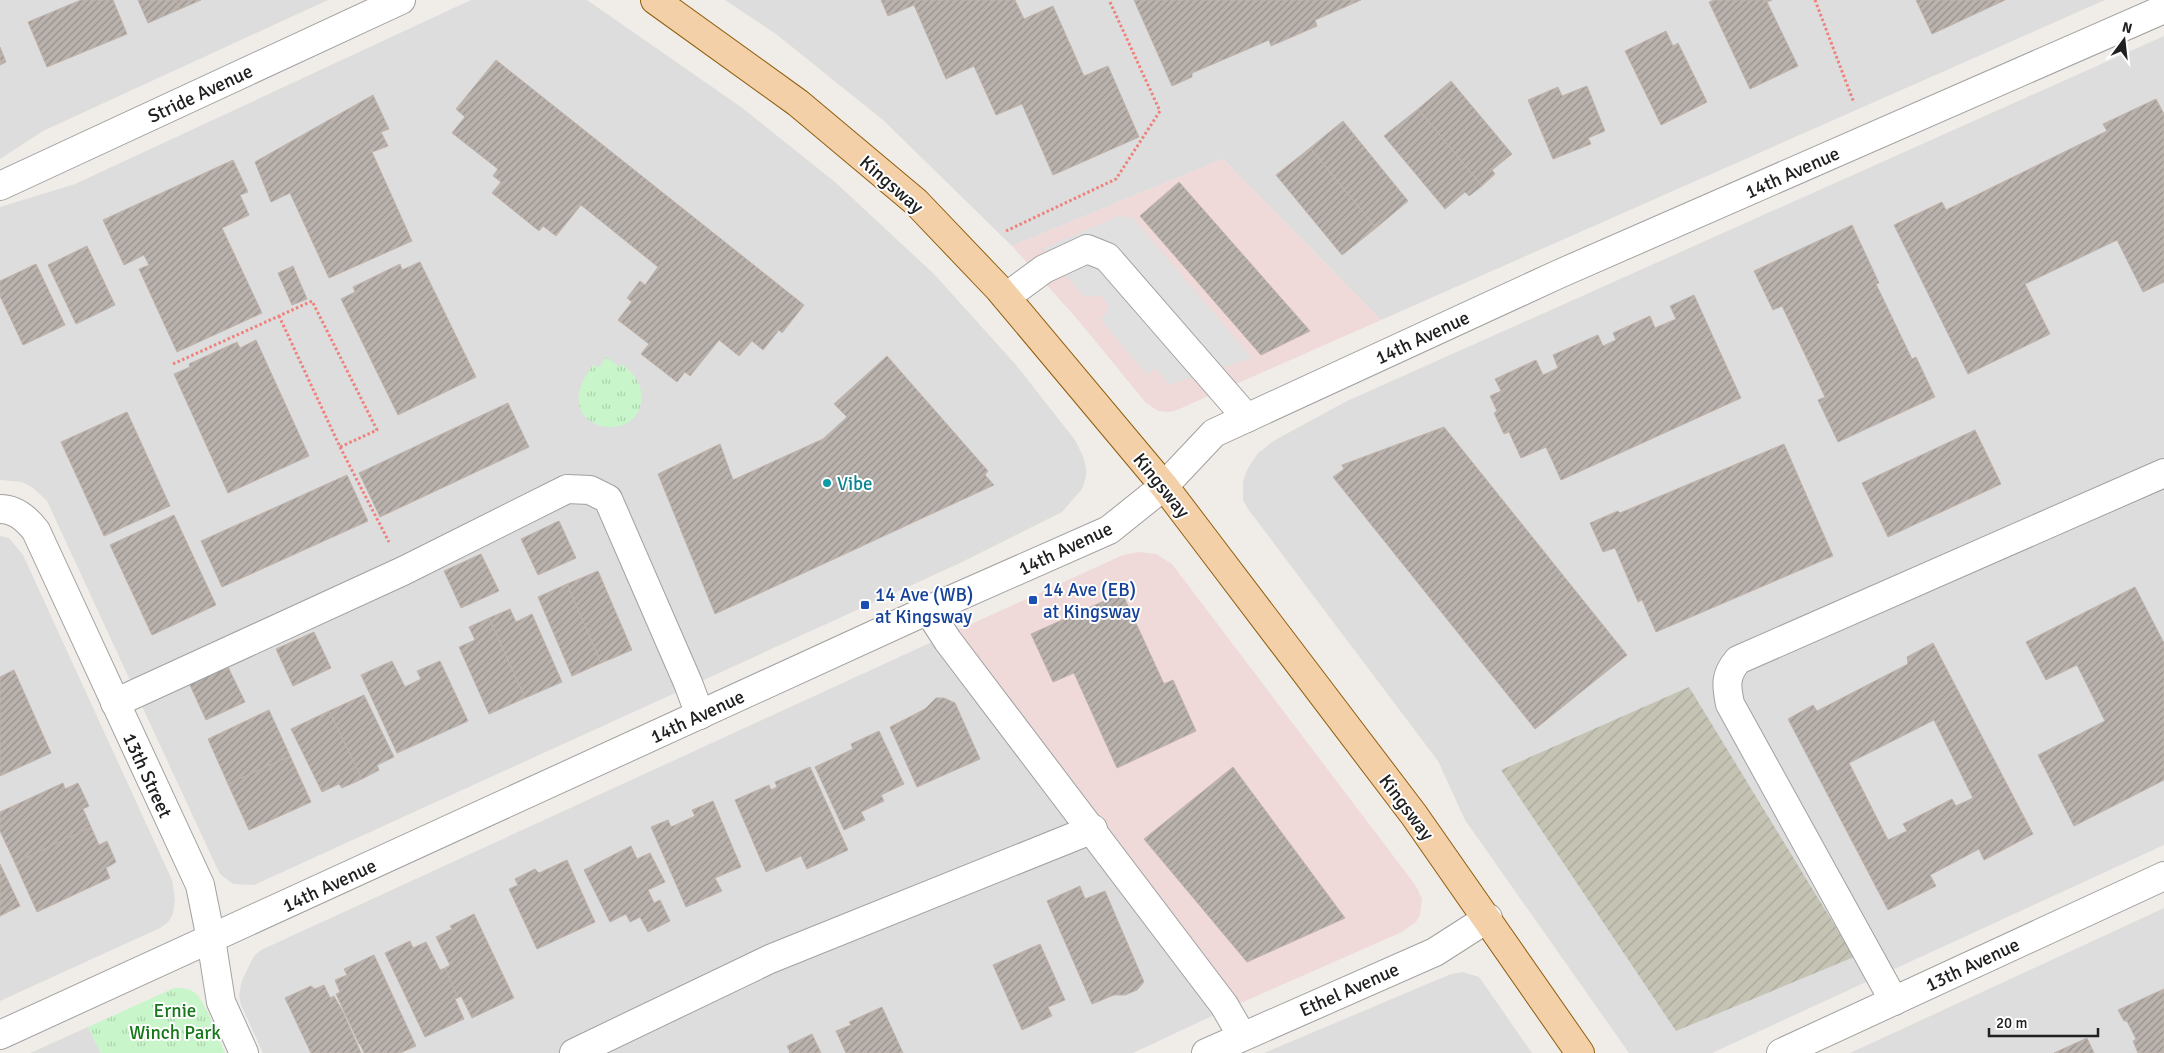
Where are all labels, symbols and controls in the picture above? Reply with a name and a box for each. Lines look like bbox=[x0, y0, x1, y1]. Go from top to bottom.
north arrow bbox=[2099, 15, 2149, 65]
text: N bbox=[2120, 18, 2134, 37]
street label: Stride Avenue bbox=[144, 59, 257, 129]
street label: 14th Avenue bbox=[1741, 141, 1843, 204]
street label: Kingsway bbox=[854, 150, 928, 219]
street label: 14th Avenue bbox=[1372, 306, 1473, 370]
street label: Kingsway bbox=[1128, 448, 1195, 523]
place label: Vibe bbox=[837, 472, 873, 496]
marker: Vibe bbox=[821, 477, 833, 489]
street label: 14th Avenue bbox=[1015, 517, 1116, 581]
place label: 14 Ave (EB) at Kingsway bbox=[1043, 578, 1140, 624]
place label: 14 Ave (WB) at Kingsway bbox=[875, 583, 973, 629]
marker: 14 Ave (EB) at Kingsway bbox=[1027, 594, 1039, 606]
marker: 14 Ave (WB) at Kingsway bbox=[859, 599, 871, 611]
street label: 14th Avenue bbox=[647, 685, 748, 749]
street label: 13th Street bbox=[117, 729, 177, 822]
street label: Kingsway bbox=[1373, 770, 1439, 846]
street label: 14th Avenue bbox=[279, 854, 380, 918]
street label: 13th Avenue bbox=[1922, 933, 2023, 997]
street label: Ethel Avenue bbox=[1296, 957, 1403, 1022]
park label: Ernie Winch Park bbox=[129, 999, 221, 1045]
scale bar bbox=[1989, 1006, 2098, 1038]
text: 20 m bbox=[1996, 1014, 2027, 1032]

